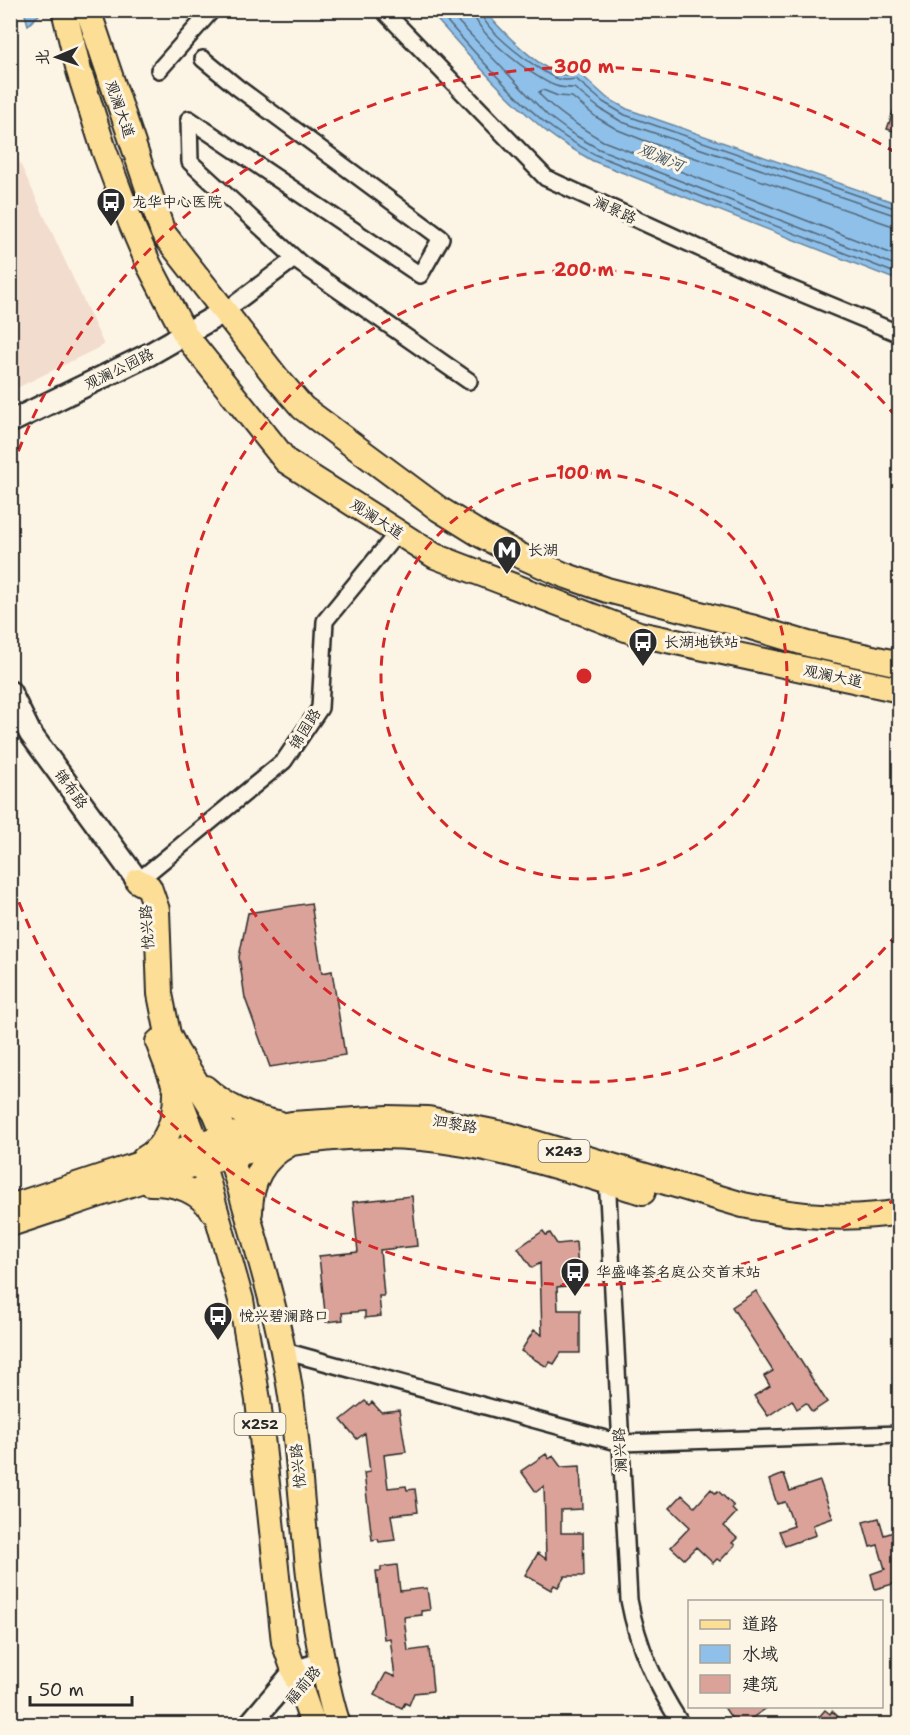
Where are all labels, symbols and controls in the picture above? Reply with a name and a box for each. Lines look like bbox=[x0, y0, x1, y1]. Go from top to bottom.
north arrow bbox=[27, 27, 87, 87]
text: 北 bbox=[32, 49, 53, 66]
text: 300 m bbox=[554, 55, 615, 79]
street label: 观澜大道 bbox=[101, 77, 139, 141]
water label: 观澜河 bbox=[635, 138, 690, 177]
bus stop icon: 龙华中心医院 bbox=[95, 186, 127, 228]
street label: 澜景路 bbox=[590, 191, 640, 229]
place label: 龙华中心医院 bbox=[132, 192, 222, 212]
text: 200 m bbox=[554, 258, 615, 282]
street label: 观澜公园路 bbox=[81, 344, 157, 394]
text: 100 m bbox=[556, 461, 612, 485]
street label: 观澜大道 bbox=[346, 494, 408, 544]
metro station icon: 长湖 bbox=[491, 534, 523, 576]
place label: 长湖 bbox=[528, 540, 558, 560]
bus stop icon: 长湖地铁站 bbox=[627, 626, 659, 668]
place label: 长湖地铁站 bbox=[664, 632, 739, 652]
street label: 观澜大道 bbox=[802, 660, 864, 692]
centre of rings bbox=[574, 666, 594, 686]
street label: 锦园路 bbox=[285, 705, 325, 753]
street label: 锦布路 bbox=[50, 765, 92, 813]
street label: 悦兴路 bbox=[135, 904, 159, 950]
street label: 泗黎路 bbox=[431, 1110, 479, 1138]
road number: X243 bbox=[538, 1140, 590, 1162]
bus stop icon: 华盛峰荟名庭公交首末站 bbox=[559, 1256, 591, 1298]
place label: 华盛峰荟名庭公交首末站 bbox=[596, 1262, 761, 1282]
bus stop icon: 悦兴碧澜路口 bbox=[202, 1300, 234, 1342]
place label: 悦兴碧澜路口 bbox=[239, 1306, 329, 1326]
road number: X252 bbox=[234, 1413, 286, 1435]
street label: 澜兴路 bbox=[609, 1427, 631, 1473]
street label: 悦兴路 bbox=[286, 1443, 310, 1489]
legend bbox=[688, 1600, 883, 1708]
text: 道路 bbox=[742, 1612, 778, 1636]
text: 水域 bbox=[742, 1642, 778, 1666]
street label: 福前路 bbox=[281, 1661, 325, 1709]
scale bar bbox=[30, 1669, 132, 1707]
text: 建筑 bbox=[742, 1672, 778, 1696]
text: 50 m bbox=[39, 1678, 84, 1702]

